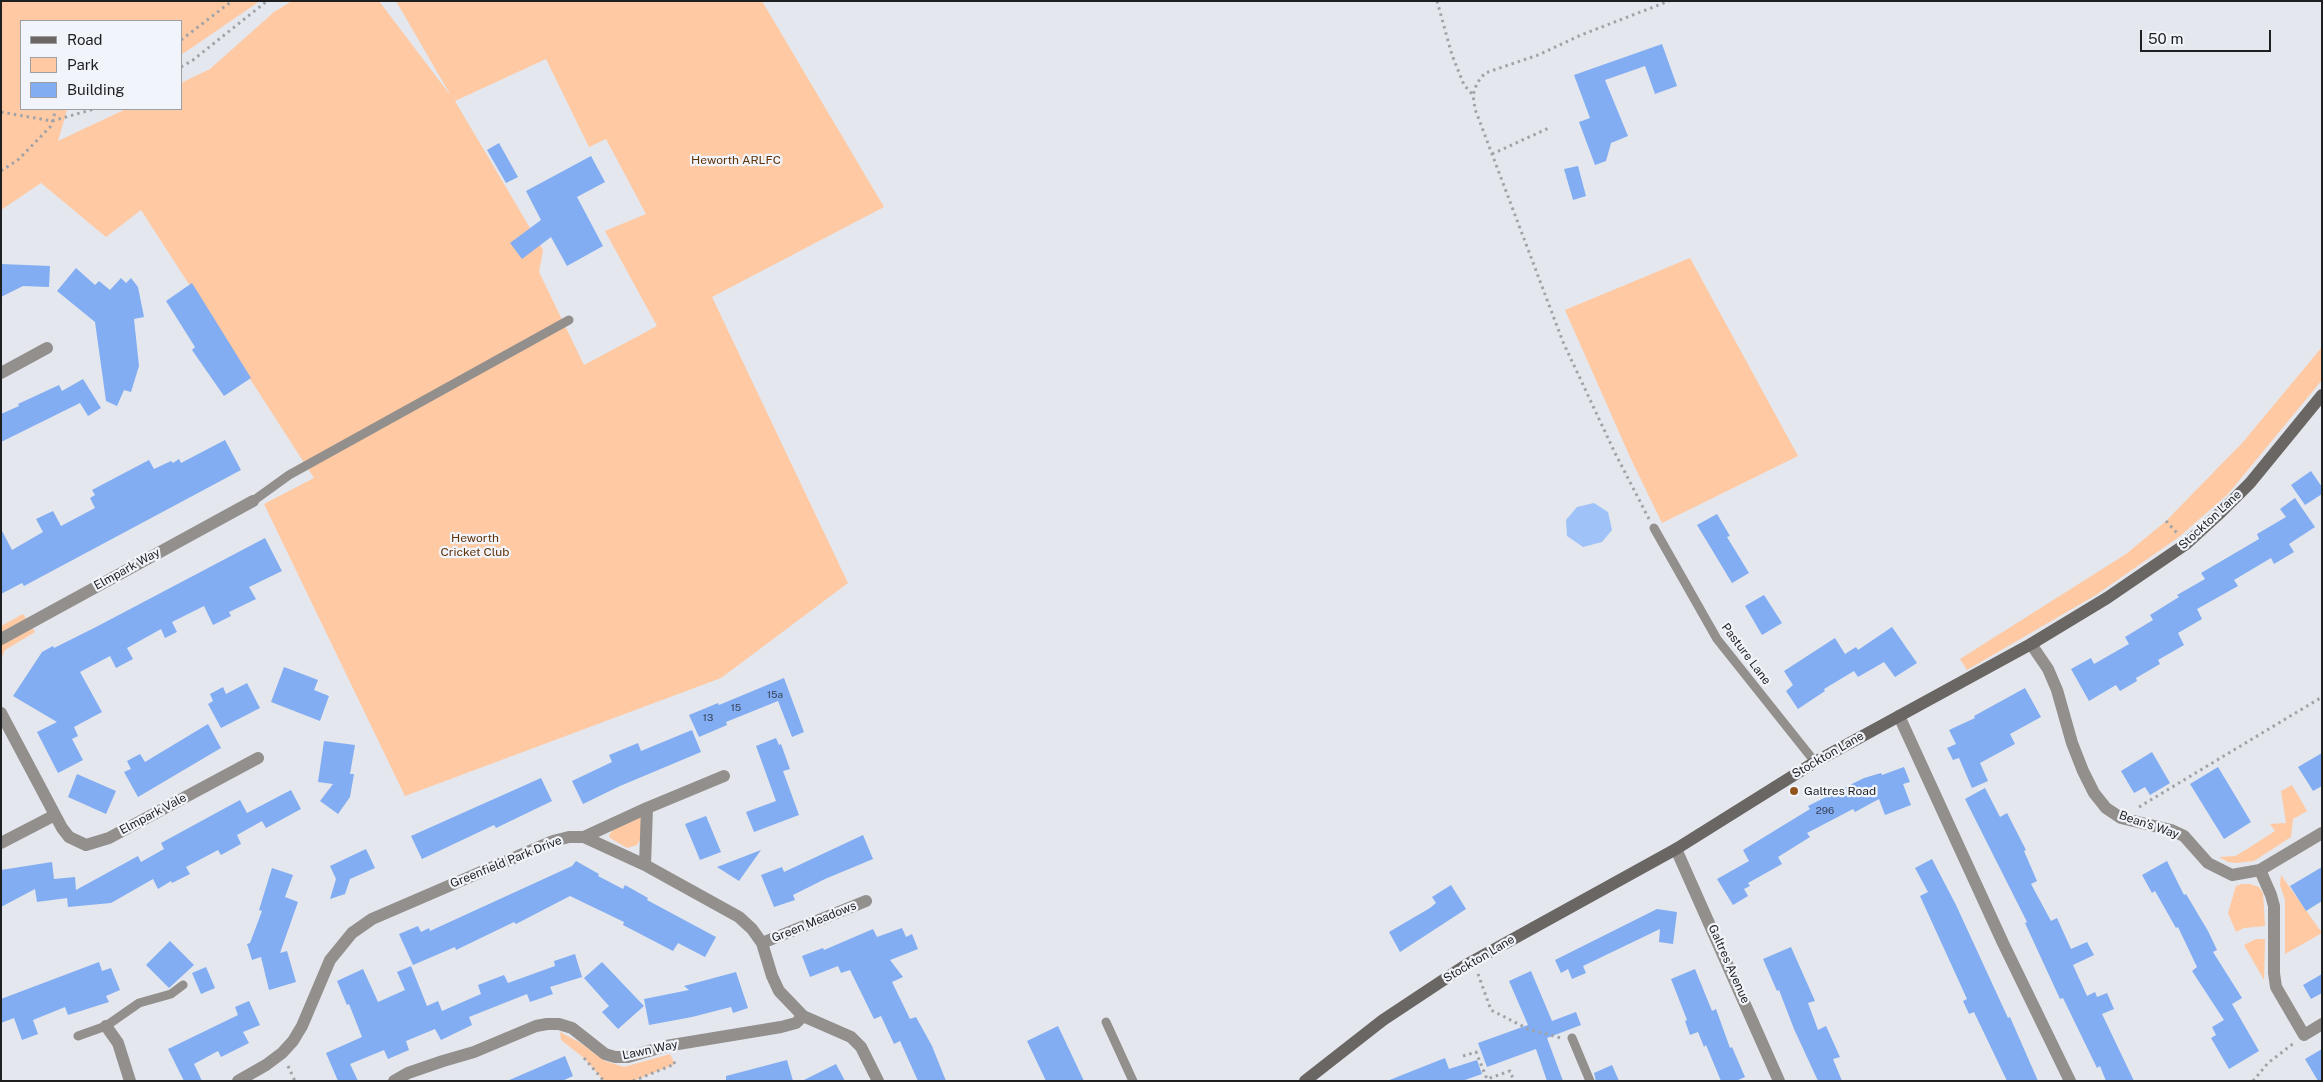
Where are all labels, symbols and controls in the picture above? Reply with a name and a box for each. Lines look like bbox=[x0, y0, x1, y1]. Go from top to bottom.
legend bbox=[20, 20, 182, 110]
scale bar bbox=[2143, 20, 2274, 52]
text: 50 m bbox=[2148, 30, 2183, 47]
text: Road bbox=[67, 31, 103, 48]
text: Park bbox=[67, 56, 99, 73]
text: Building bbox=[67, 81, 125, 98]
park label: Heworth ARLFC bbox=[691, 153, 781, 167]
street label: Stockton Lane bbox=[2176, 487, 2244, 553]
park label: Heworth Cricket Club bbox=[441, 531, 509, 559]
street label: Elmpark Way bbox=[92, 545, 162, 593]
street label: Pasture Lane bbox=[1718, 620, 1774, 688]
house number: 15a bbox=[767, 689, 783, 701]
house number: 15 bbox=[731, 702, 741, 714]
house number: 13 bbox=[703, 712, 713, 724]
street label: Stockton Lane bbox=[1790, 729, 1866, 781]
place label: Galtres Road bbox=[1804, 784, 1876, 798]
marker: Galtres Road bbox=[1788, 785, 1800, 797]
street label: Elmpark Vale bbox=[117, 790, 189, 838]
house number: 296 bbox=[1816, 805, 1834, 817]
street label: Bean's Way bbox=[2117, 808, 2181, 842]
street label: Greenfield Park Drive bbox=[448, 833, 564, 891]
street label: Green Meadows bbox=[770, 898, 858, 946]
street label: Galtres Avenue bbox=[1705, 922, 1753, 1006]
street label: Stockton Lane bbox=[1441, 932, 1517, 986]
street label: Lawn Way bbox=[621, 1037, 679, 1063]

